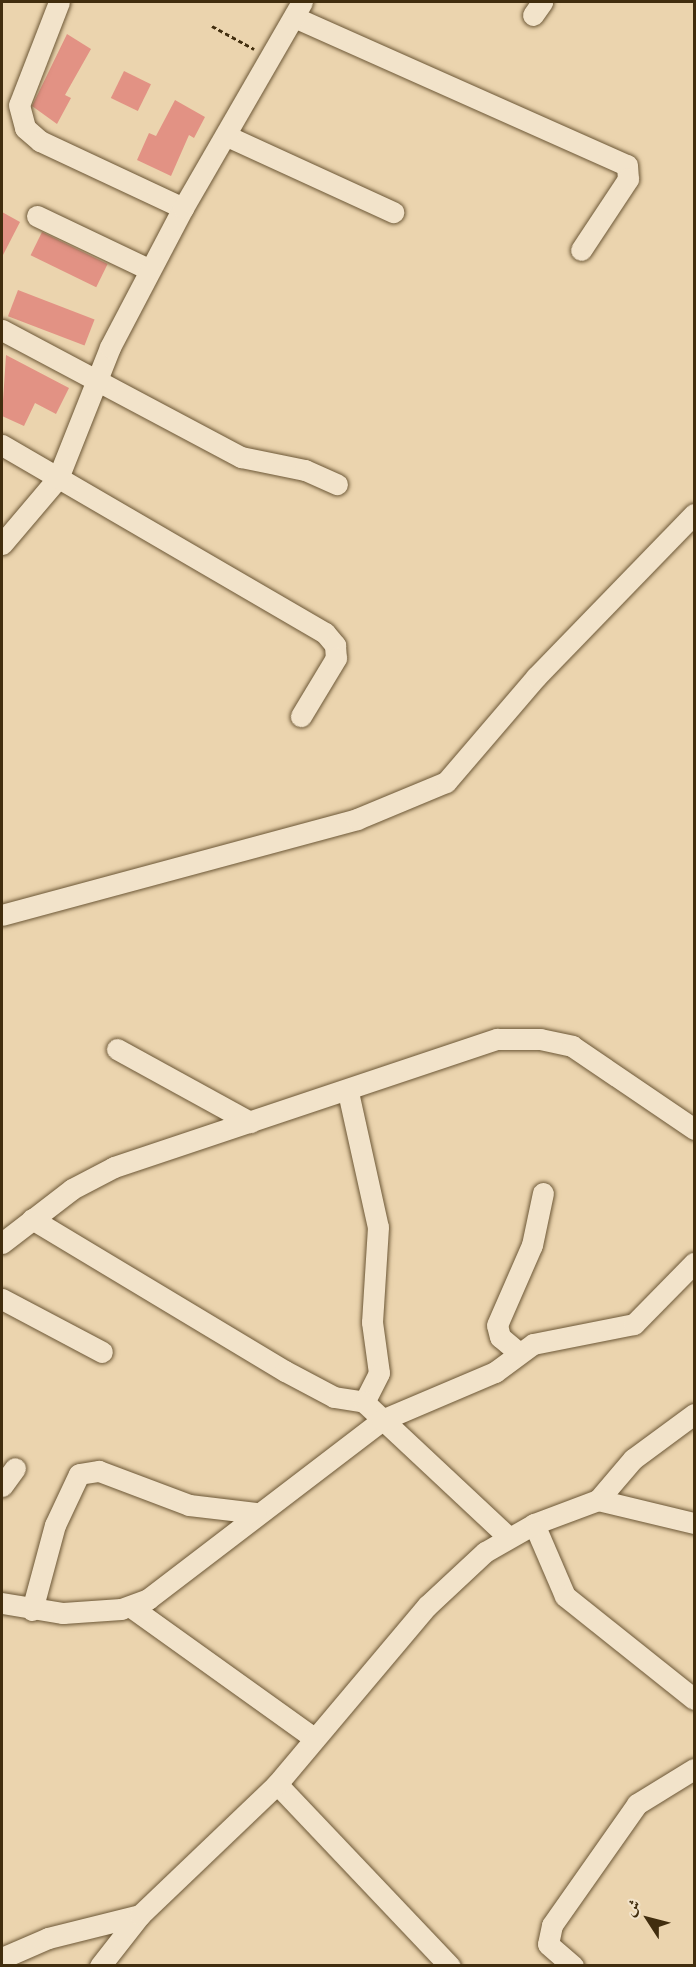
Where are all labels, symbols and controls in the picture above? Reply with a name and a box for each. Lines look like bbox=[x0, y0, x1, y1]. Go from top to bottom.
north arrow bbox=[618, 1889, 678, 1949]
text: ش bbox=[620, 1896, 647, 1921]

